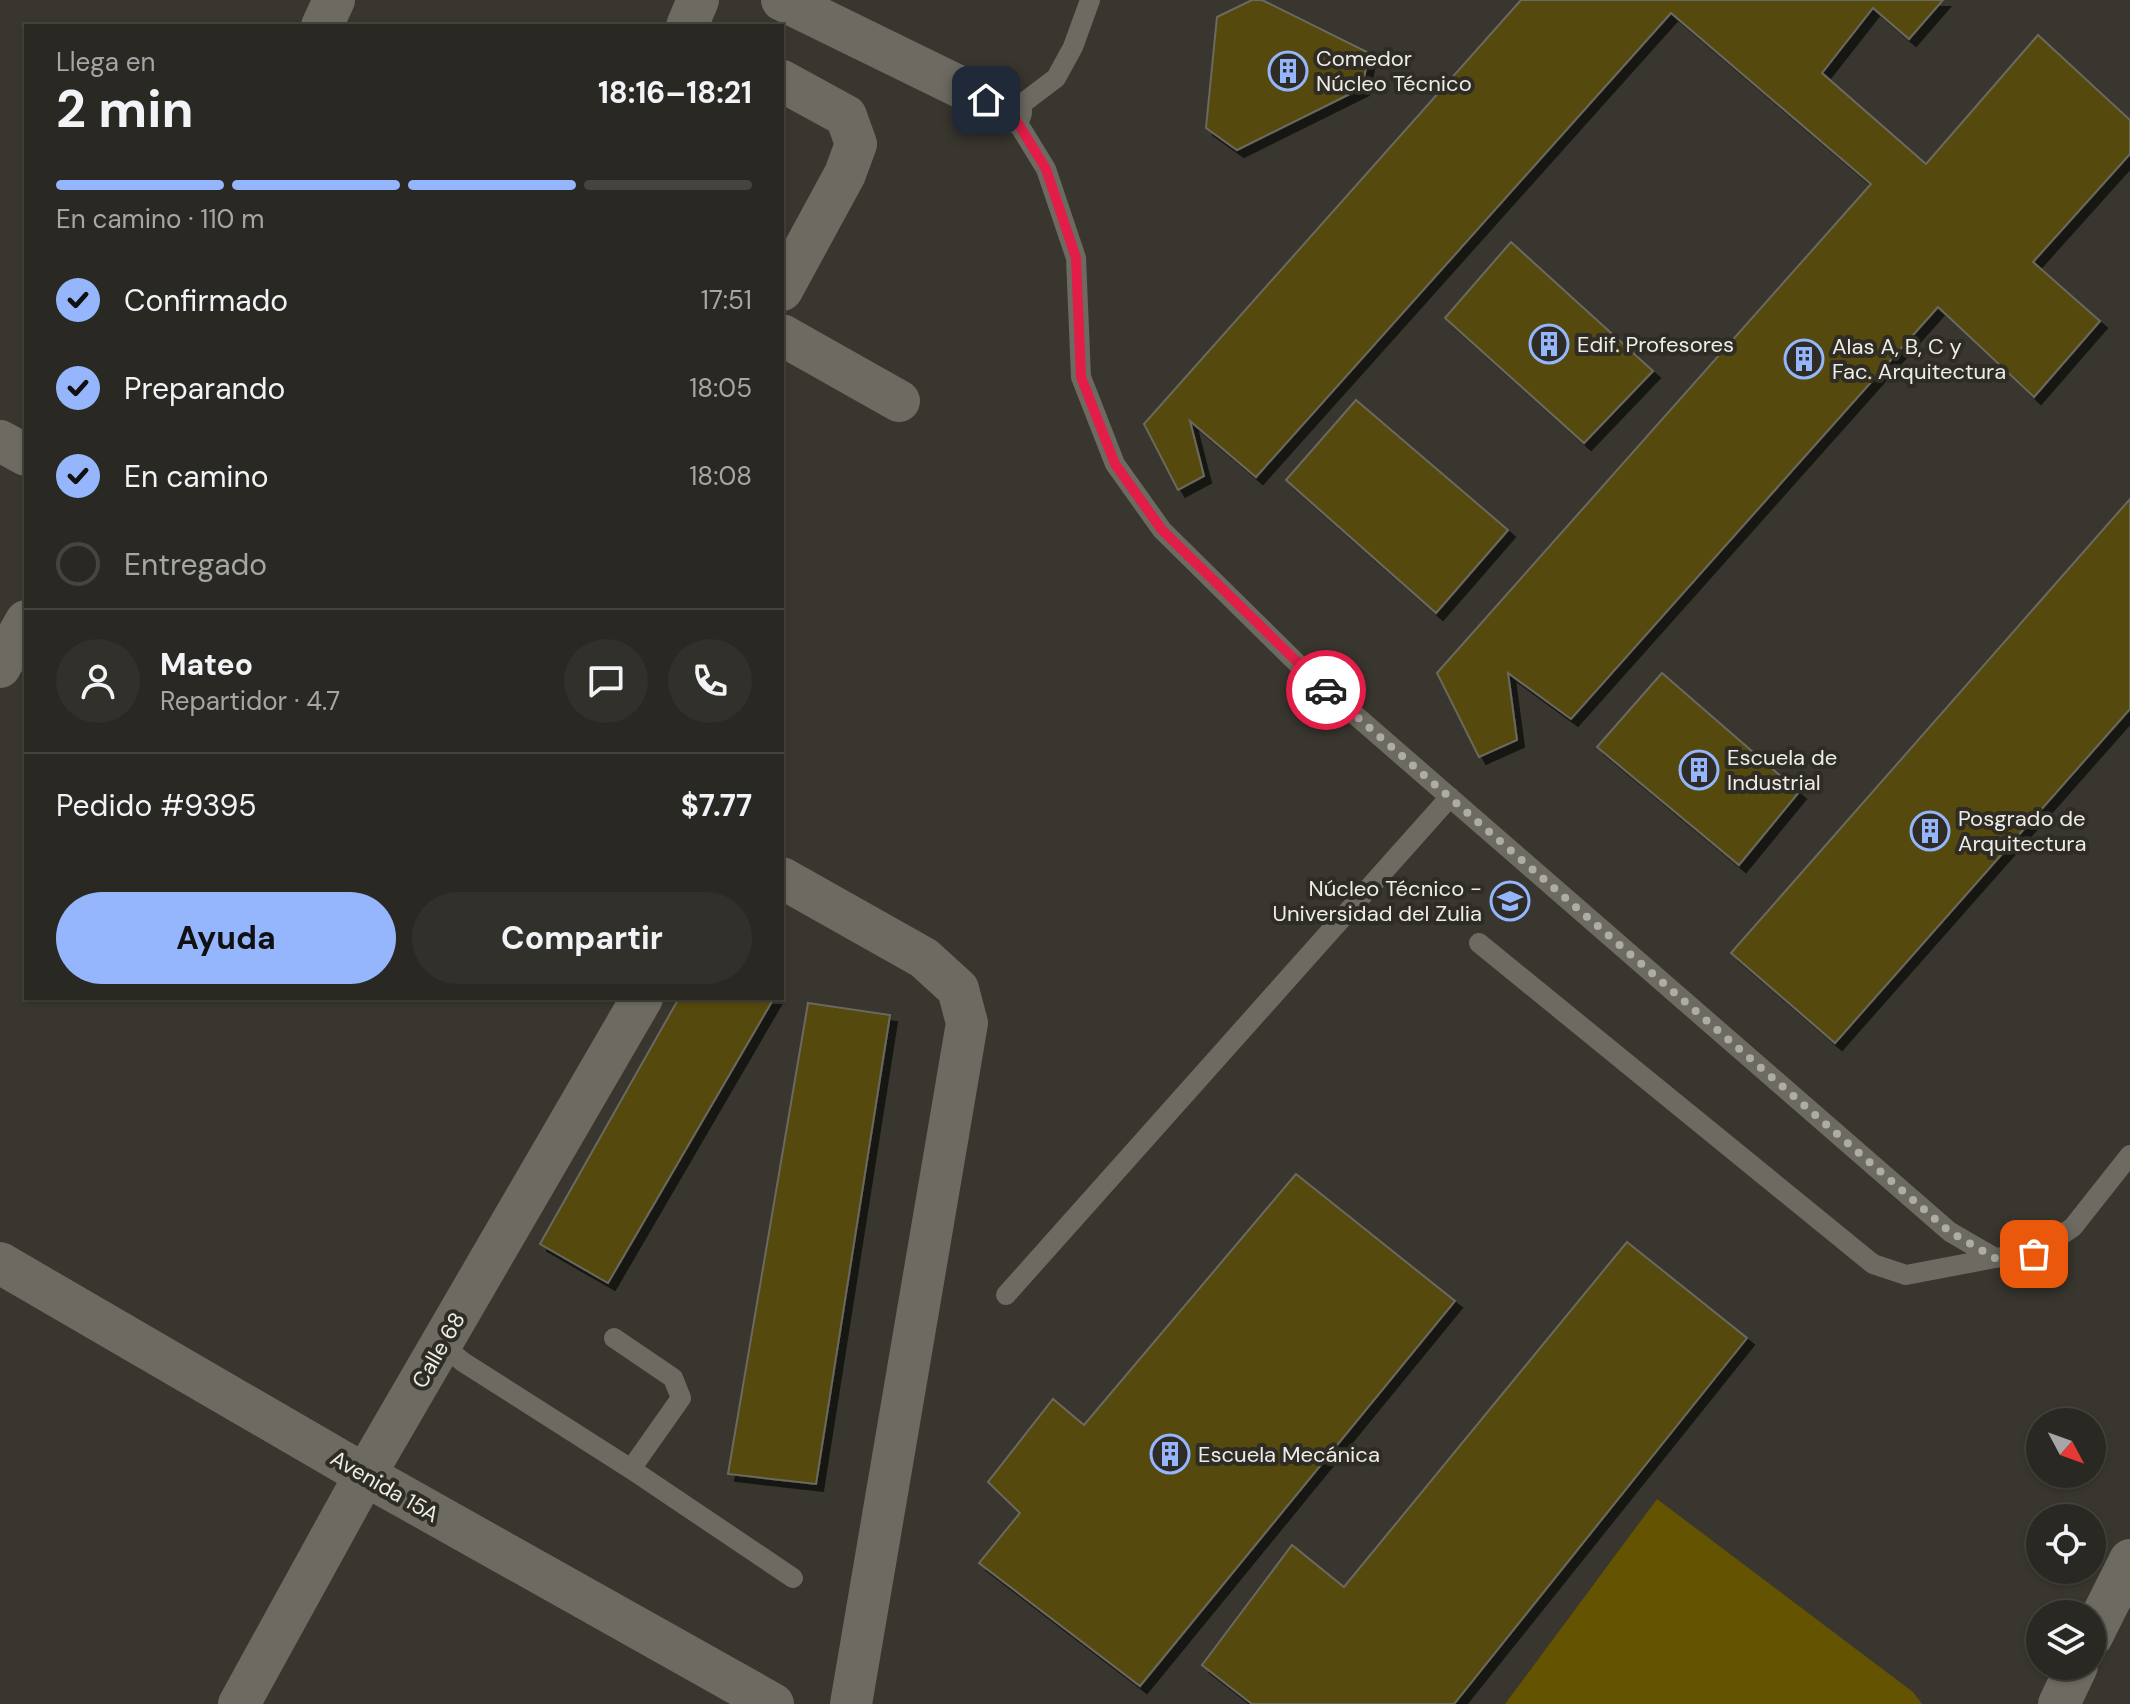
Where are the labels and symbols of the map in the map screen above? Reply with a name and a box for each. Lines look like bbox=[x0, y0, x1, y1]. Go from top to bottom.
place label: Comedor Núcleo Técnico bbox=[1316, 44, 1472, 98]
building icon: Comedor Núcleo Técnico bbox=[1267, 50, 1309, 92]
pin bbox=[952, 66, 1020, 134]
building icon: Edif. Profesores bbox=[1528, 323, 1570, 365]
place label: Edif. Profesores bbox=[1577, 330, 1734, 359]
place label: Alas A, B, C y Fac. Arquitectura bbox=[1832, 332, 2006, 386]
building icon: Alas A, B, C y Fac. Arquitectura bbox=[1783, 338, 1825, 380]
courier bbox=[1286, 650, 1366, 730]
place label: Escuela de Industrial bbox=[1727, 743, 1837, 797]
building icon: Escuela de Industrial bbox=[1678, 749, 1720, 791]
place label: Posgrado de Arquitectura bbox=[1958, 804, 2086, 858]
building icon: Posgrado de Arquitectura bbox=[1909, 810, 1951, 852]
place label: Núcleo Técnico - Universidad del Zulia bbox=[1273, 874, 1482, 928]
school or university icon: Núcleo Técnico - Universidad del Zulia bbox=[1489, 880, 1531, 922]
pin bbox=[2000, 1220, 2068, 1288]
street label: Calle 68 bbox=[405, 1307, 472, 1393]
north arrow bbox=[2026, 1408, 2106, 1488]
building icon: Escuela Mecánica bbox=[1149, 1433, 1191, 1475]
place label: Escuela Mecánica bbox=[1198, 1440, 1380, 1469]
street label: Avenida 15A bbox=[325, 1444, 444, 1529]

